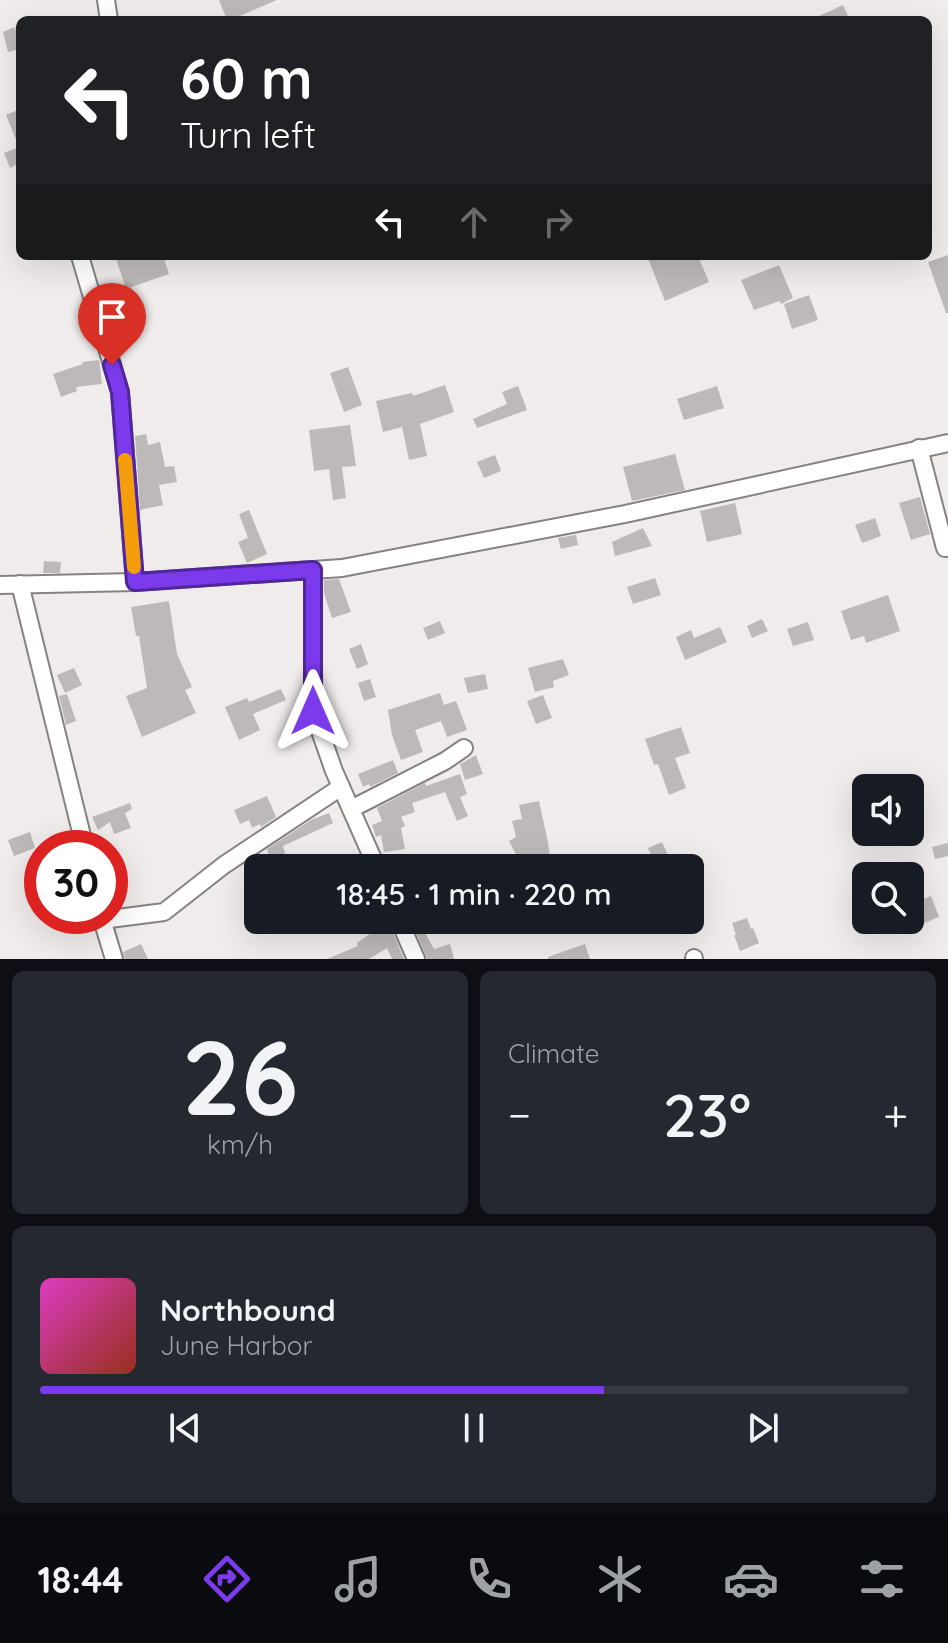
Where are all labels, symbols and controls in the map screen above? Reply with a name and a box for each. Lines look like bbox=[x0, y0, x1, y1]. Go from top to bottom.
text: 60 m bbox=[180, 43, 313, 113]
icon: left bbox=[48, 48, 152, 152]
text: Turn left bbox=[180, 112, 316, 157]
icon: left bbox=[368, 200, 412, 244]
icon: ahead bbox=[452, 200, 496, 244]
icon: right bbox=[536, 200, 580, 244]
pin bbox=[78, 283, 146, 365]
icon: arrive bbox=[90, 295, 134, 339]
position arrow bbox=[271, 669, 355, 753]
map controls bbox=[852, 774, 924, 934]
button: sound bbox=[852, 774, 924, 846]
speed limit sign: 30 bbox=[24, 830, 128, 934]
button: search bbox=[852, 862, 924, 934]
text: 18:45 · 1 min · 220 m bbox=[336, 875, 612, 913]
text: 26 bbox=[182, 1011, 298, 1141]
text: Climate bbox=[508, 1037, 599, 1070]
text: 23° bbox=[663, 1077, 751, 1152]
text: − bbox=[508, 1087, 531, 1142]
text: + bbox=[883, 1087, 908, 1142]
text: km/h bbox=[207, 1128, 273, 1161]
text: Northbound bbox=[160, 1291, 336, 1329]
text: June Harbor bbox=[160, 1329, 312, 1362]
icon: previous bbox=[163, 1406, 207, 1450]
icon: pause bbox=[452, 1406, 496, 1450]
icon: next bbox=[741, 1406, 785, 1450]
icon: directions bbox=[199, 1551, 255, 1607]
icon: music bbox=[330, 1551, 386, 1607]
icon: phone bbox=[461, 1551, 517, 1607]
icon: climate bbox=[592, 1551, 648, 1607]
icon: car bbox=[723, 1551, 779, 1607]
icon: filters bbox=[854, 1551, 910, 1607]
text: 18:44 bbox=[38, 1557, 123, 1602]

